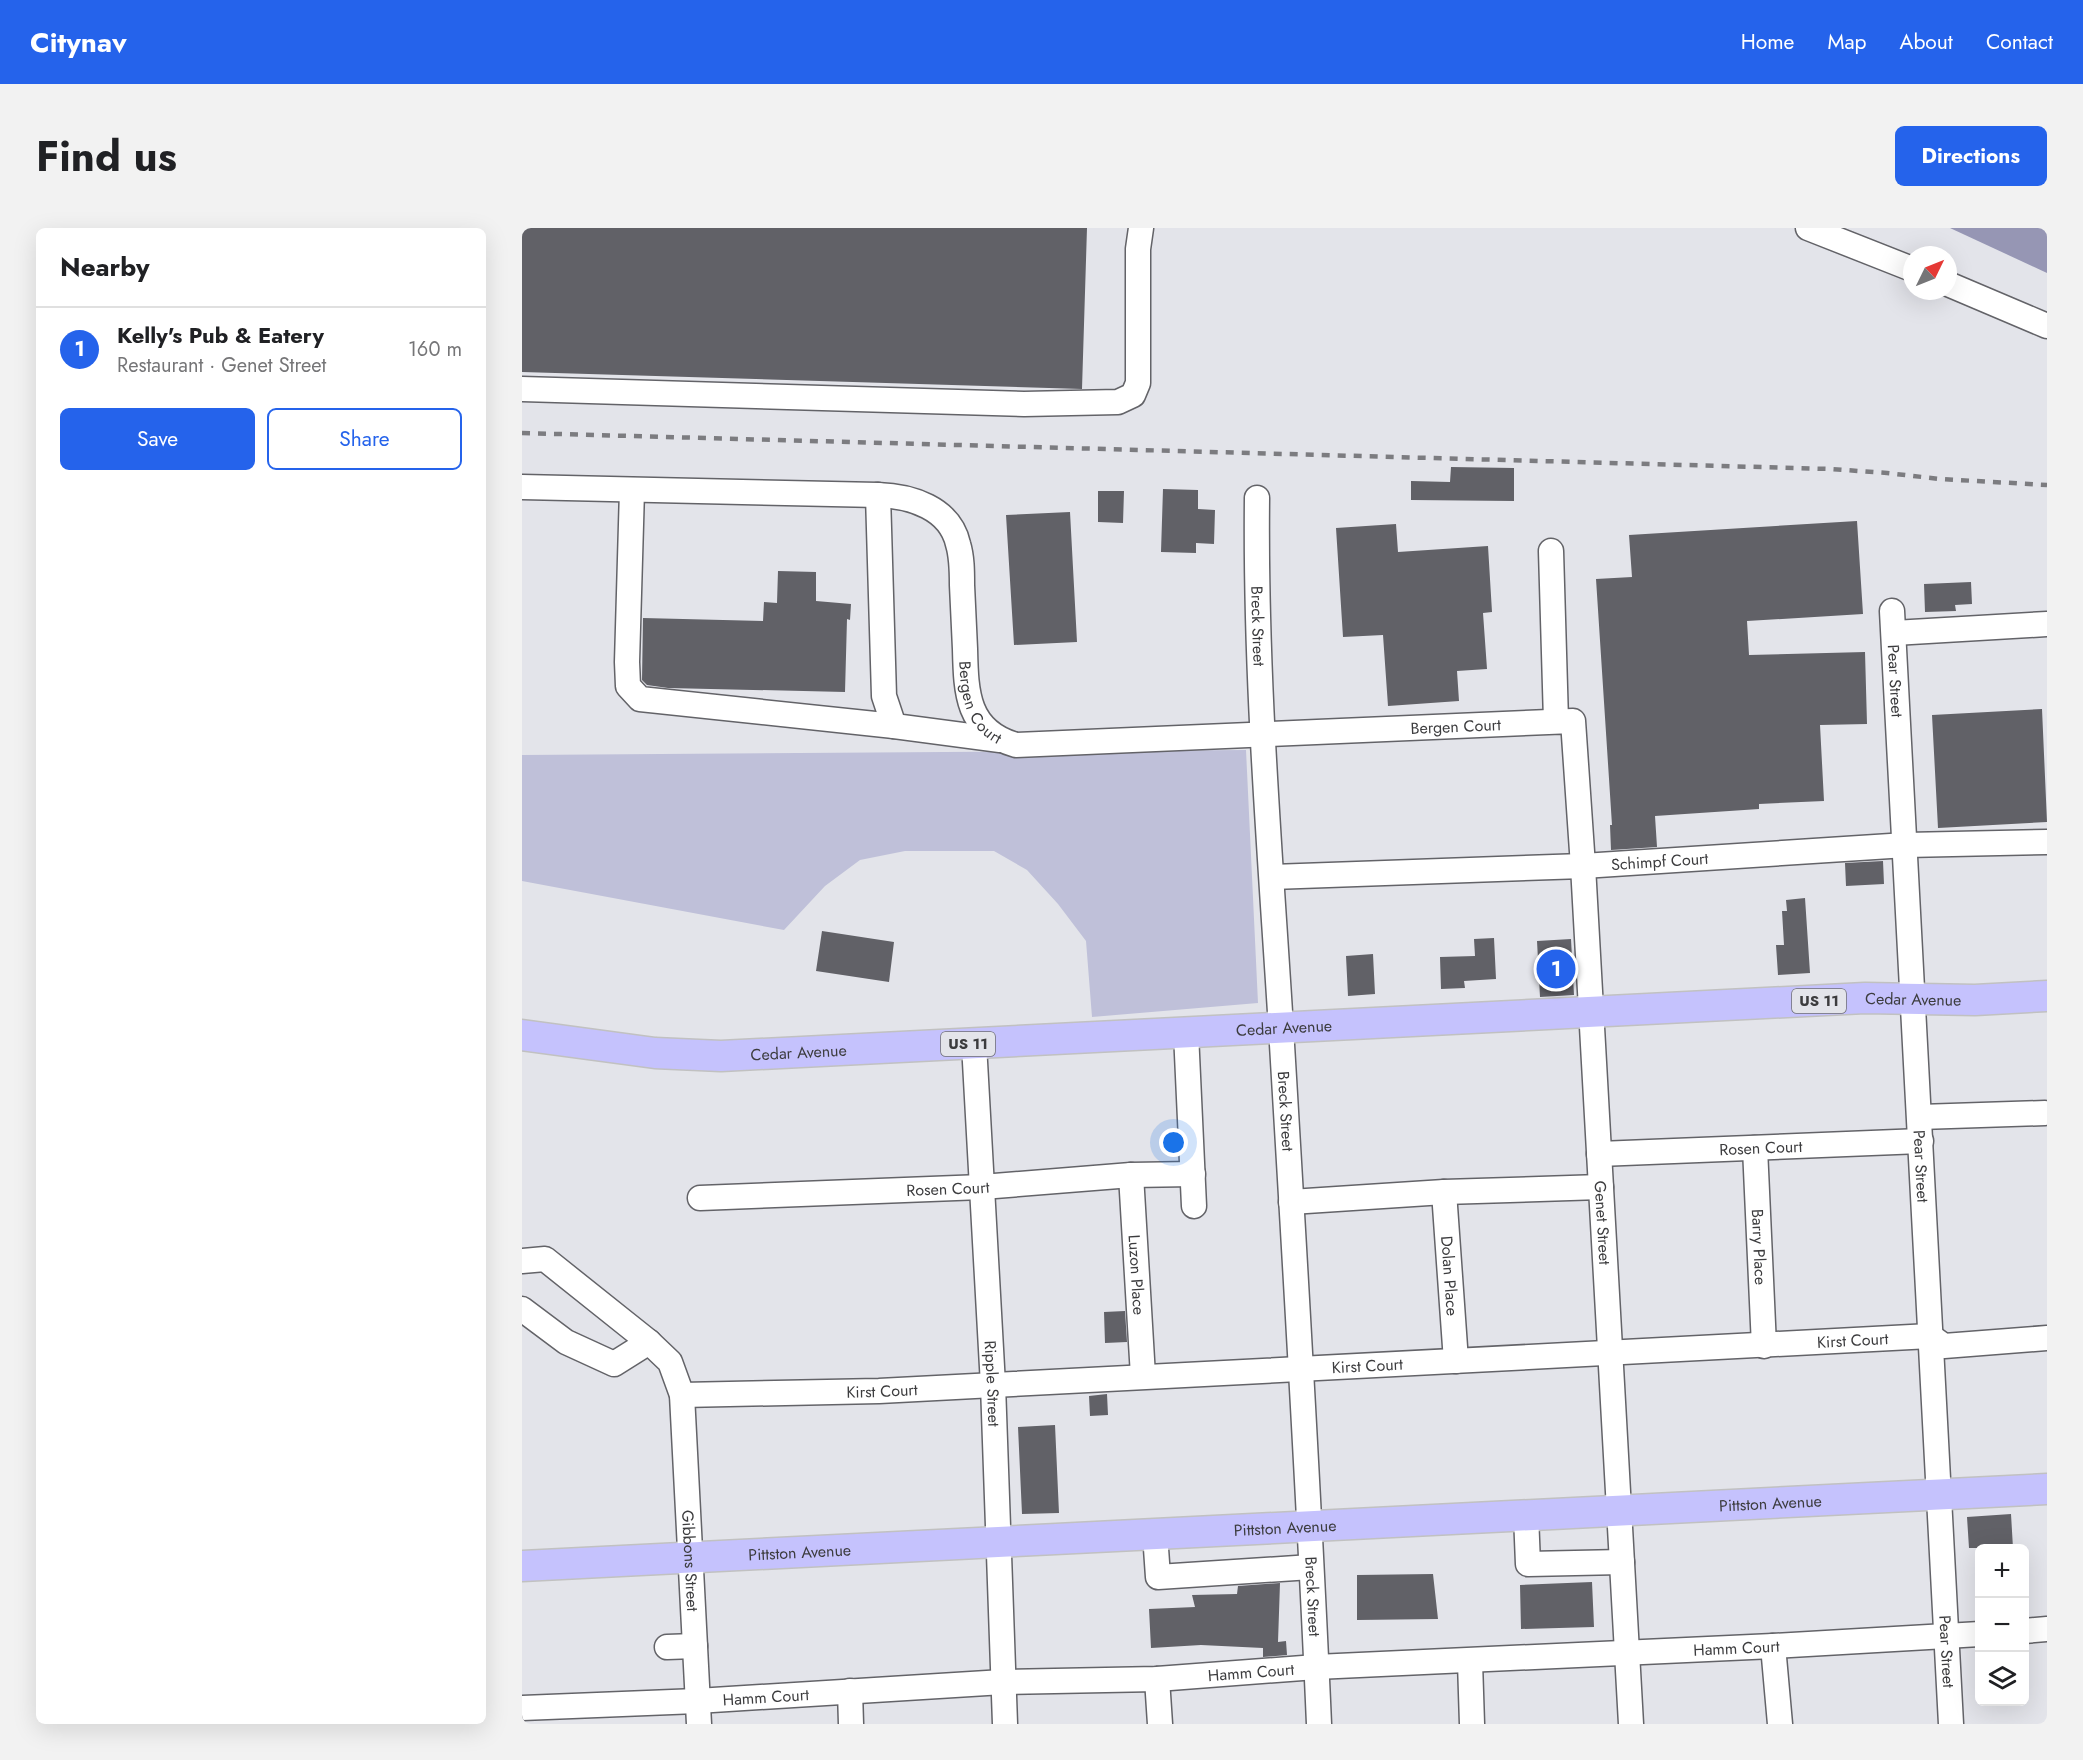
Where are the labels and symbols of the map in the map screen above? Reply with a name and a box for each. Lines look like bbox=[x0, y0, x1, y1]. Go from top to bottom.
north arrow bbox=[1903, 246, 1957, 300]
street label: Breck Street bbox=[1246, 586, 1271, 667]
street label: Pear Street bbox=[1882, 644, 1909, 718]
street label: Bergen Court bbox=[954, 661, 1006, 749]
street label: Bergen Court bbox=[1410, 713, 1502, 739]
street label: Schimpf Court bbox=[1610, 846, 1709, 876]
pin: 1 bbox=[1536, 946, 1576, 992]
street label: Cedar Avenue bbox=[1865, 987, 1962, 1011]
road number: US 11 bbox=[1792, 989, 1846, 1013]
street label: Cedar Avenue bbox=[1235, 1014, 1333, 1041]
road number: US 11 bbox=[941, 1032, 995, 1056]
street label: Cedar Avenue bbox=[750, 1038, 847, 1066]
street label: Breck Street bbox=[1272, 1070, 1300, 1152]
your location bbox=[1159, 1128, 1188, 1157]
street label: Pear Street bbox=[1908, 1129, 1935, 1203]
street label: Rosen Court bbox=[1719, 1134, 1803, 1161]
street label: Rosen Court bbox=[906, 1175, 990, 1201]
street label: Genet Street bbox=[1589, 1180, 1617, 1266]
street label: Barry Place bbox=[1746, 1208, 1773, 1285]
street label: Luzon Place bbox=[1123, 1234, 1151, 1316]
street label: Dolan Place bbox=[1436, 1235, 1464, 1317]
street label: Kirst Court bbox=[1816, 1327, 1889, 1353]
street label: Ripple Street bbox=[979, 1340, 1006, 1427]
street label: Kirst Court bbox=[1331, 1352, 1404, 1379]
street label: Kirst Court bbox=[846, 1377, 918, 1403]
street label: Pittston Avenue bbox=[1718, 1489, 1822, 1517]
street label: Gibbons Street bbox=[676, 1509, 705, 1612]
street label: Pittston Avenue bbox=[1233, 1513, 1337, 1542]
street label: Pittston Avenue bbox=[748, 1538, 852, 1566]
street label: Breck Street bbox=[1300, 1556, 1327, 1637]
street label: Pear Street bbox=[1934, 1615, 1961, 1689]
street label: Hamm Court bbox=[1693, 1634, 1780, 1661]
street label: Hamm Court bbox=[1207, 1657, 1295, 1687]
street label: Hamm Court bbox=[722, 1683, 810, 1711]

